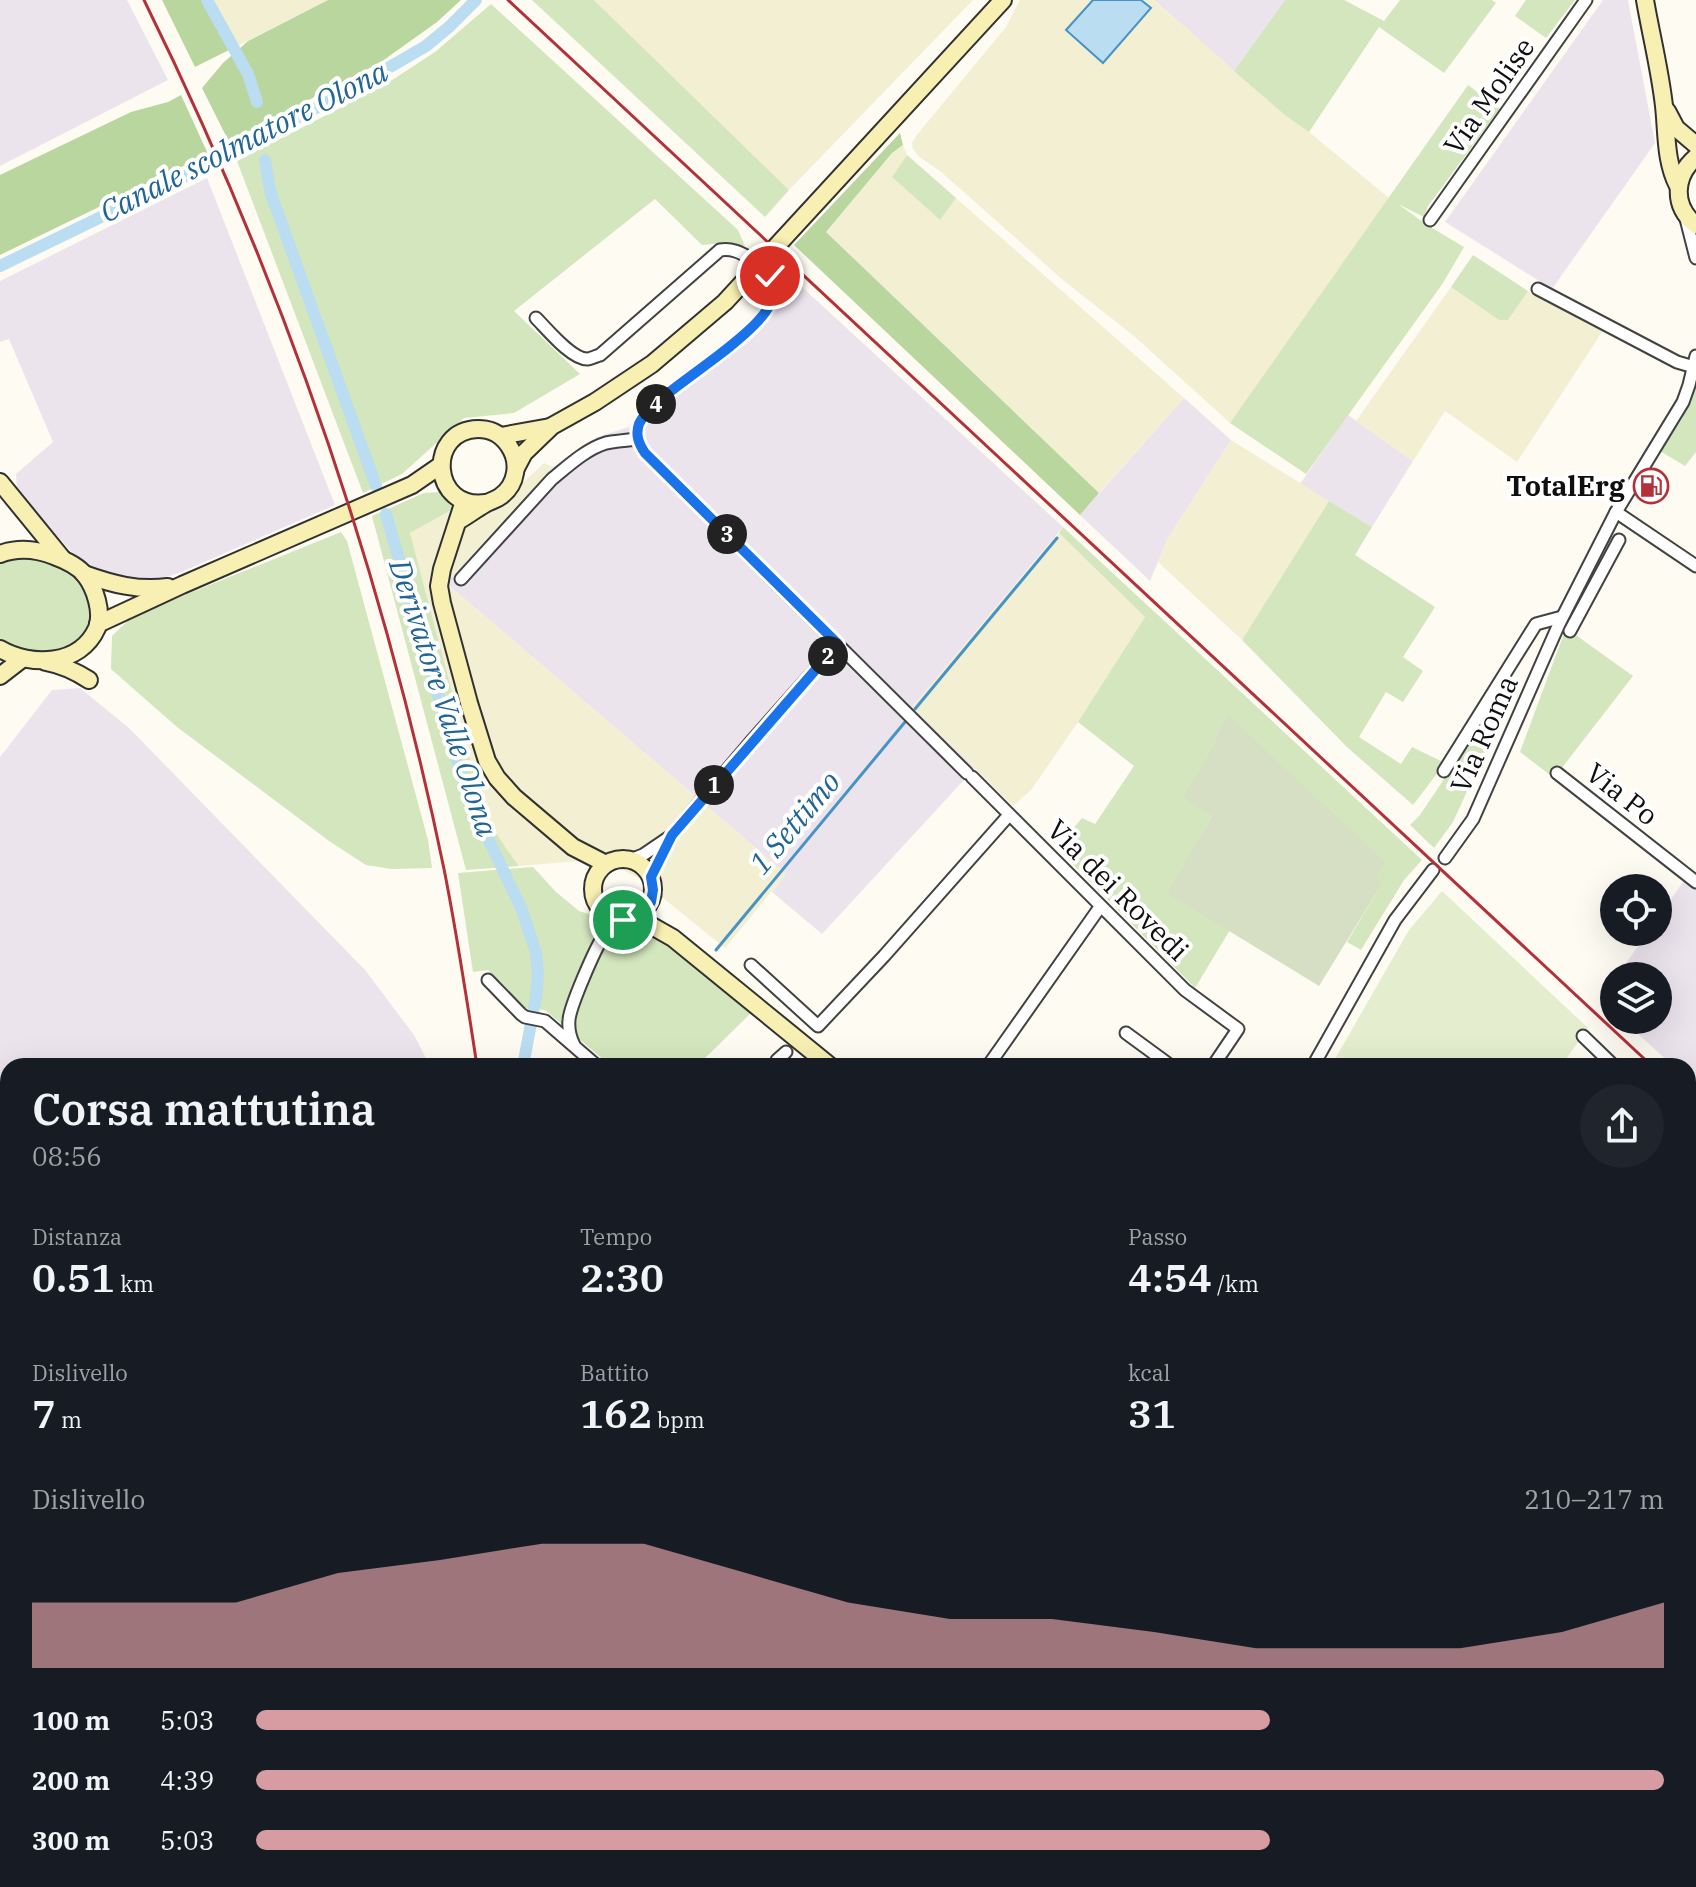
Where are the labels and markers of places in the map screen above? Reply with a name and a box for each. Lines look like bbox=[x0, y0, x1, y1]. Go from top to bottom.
pin bbox=[736, 242, 804, 310]
pin: 4 bbox=[636, 384, 676, 424]
place label: TotalErg bbox=[1506, 467, 1626, 504]
fuel station icon: TotalErg bbox=[1632, 467, 1670, 505]
pin: 3 bbox=[707, 514, 747, 554]
pin: 2 bbox=[808, 636, 848, 676]
pin: 1 bbox=[694, 765, 734, 805]
pin bbox=[589, 886, 657, 954]

